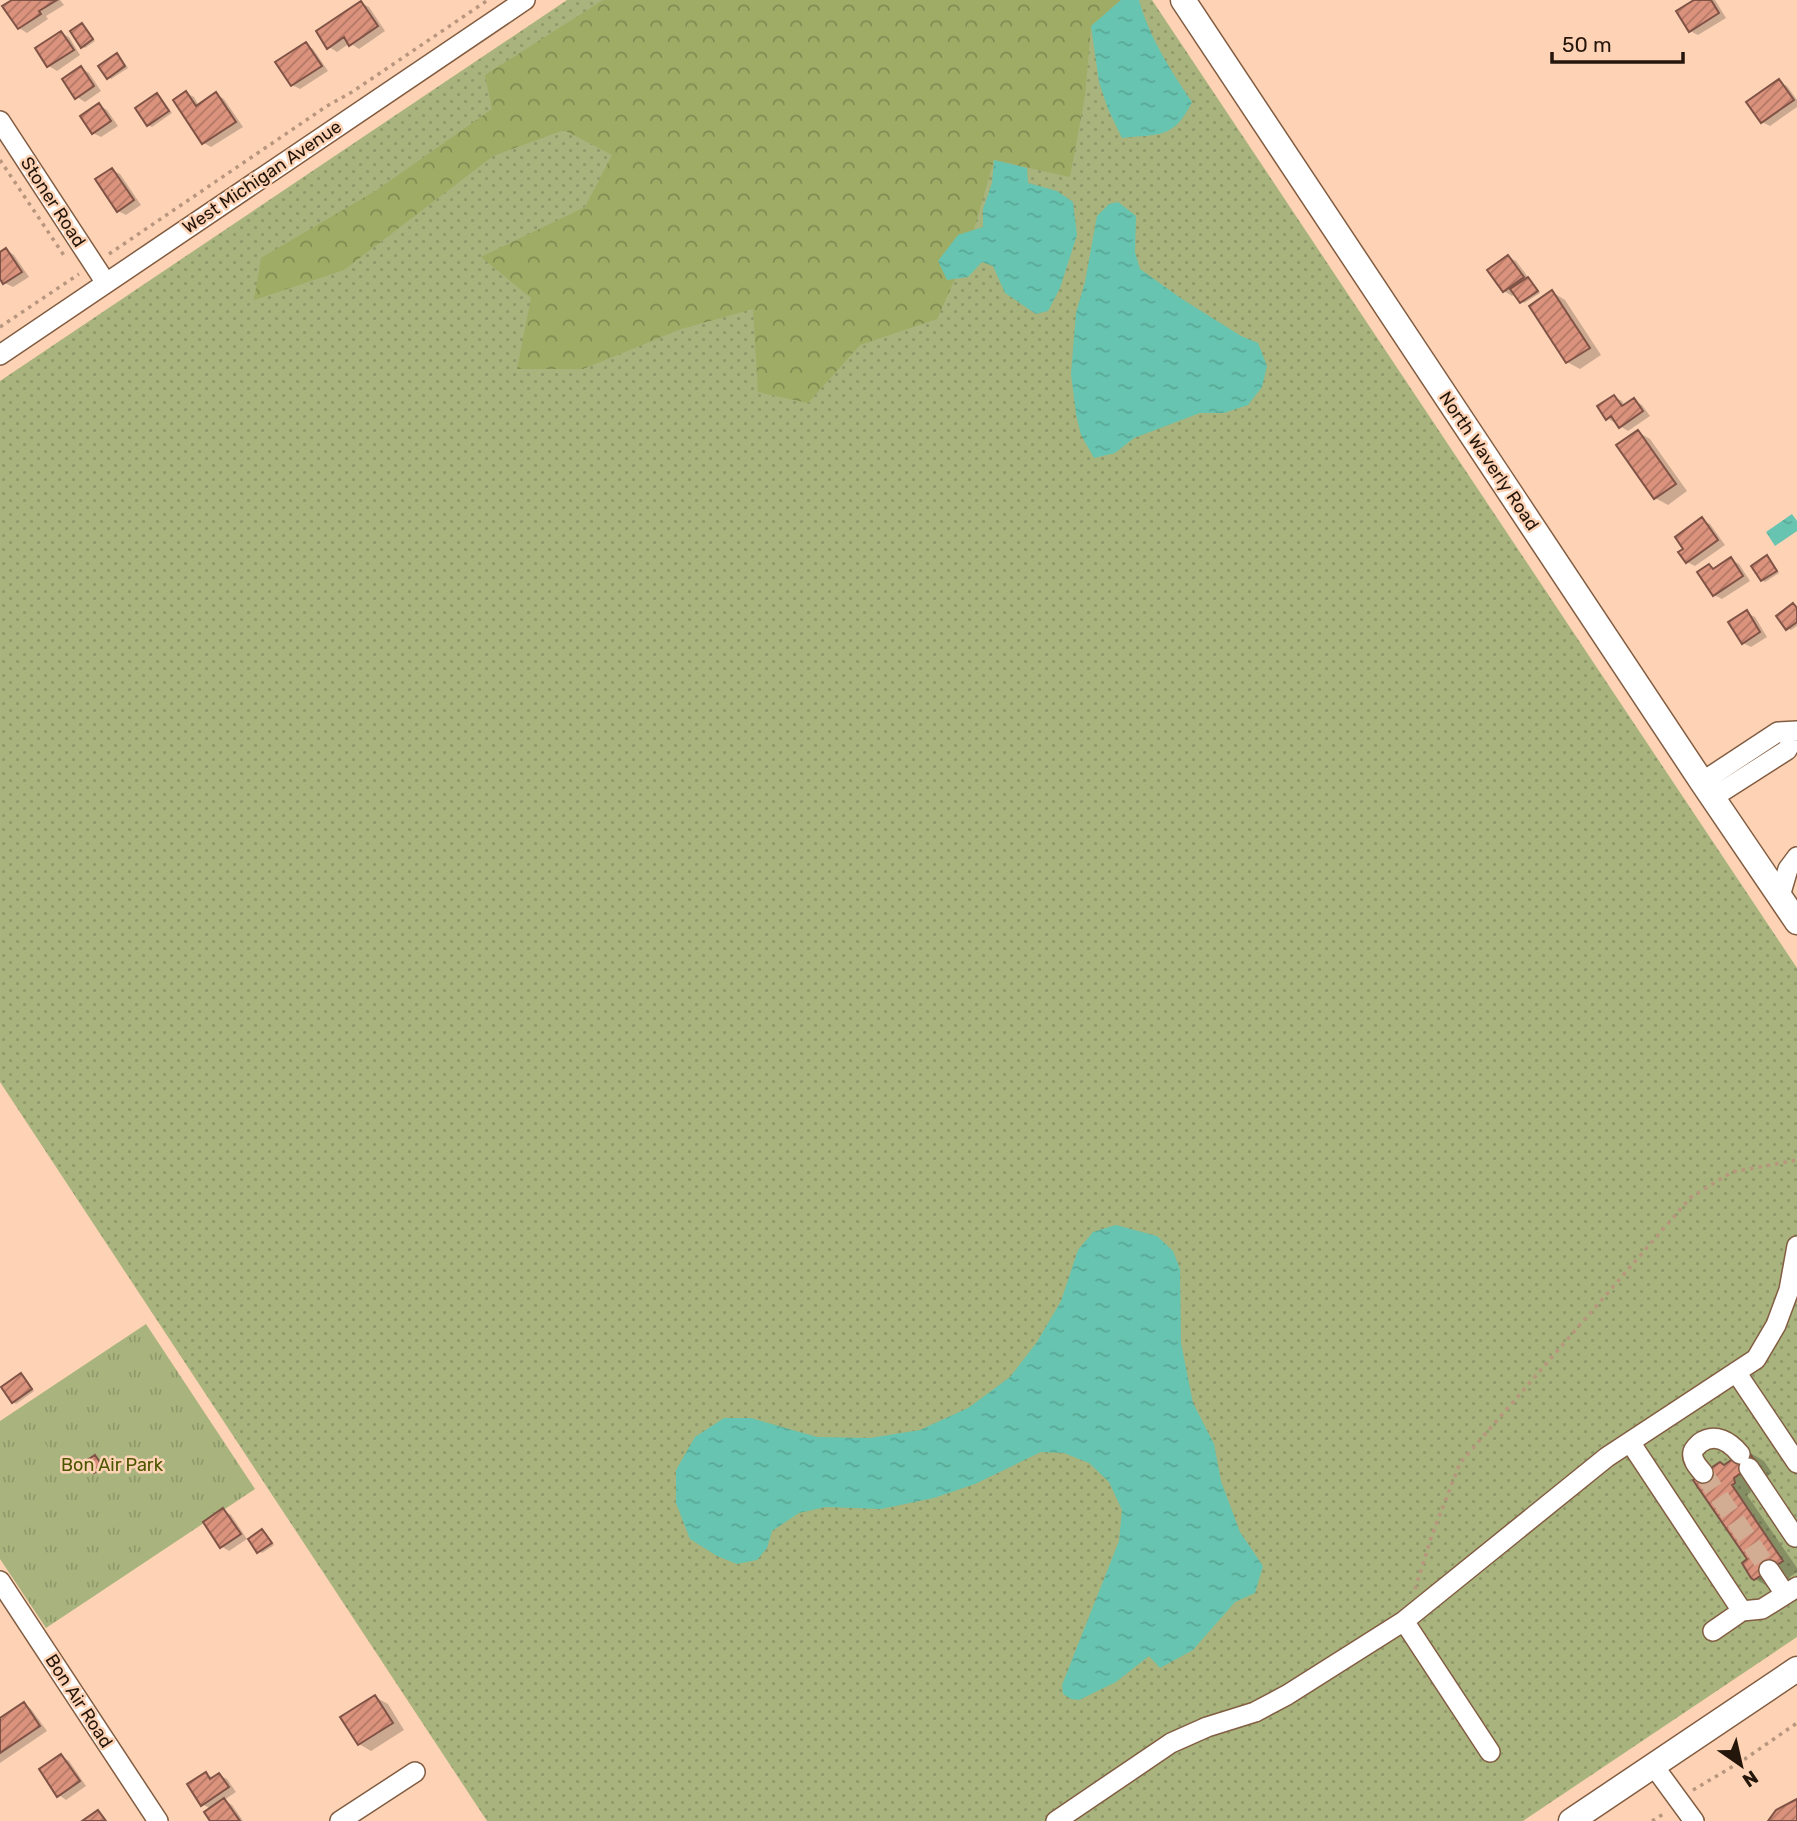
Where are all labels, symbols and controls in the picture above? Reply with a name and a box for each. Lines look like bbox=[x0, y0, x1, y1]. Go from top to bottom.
scale bar bbox=[1552, 21, 1683, 65]
text: 50 m bbox=[1562, 32, 1612, 57]
street label: West Michigan Avenue bbox=[178, 116, 346, 238]
street label: Stoner Road bbox=[16, 153, 90, 251]
street label: North Waverly Road bbox=[1434, 387, 1544, 535]
park label: Bon Air Park bbox=[61, 1454, 164, 1476]
street label: Bon Air Road bbox=[41, 1650, 117, 1752]
north arrow bbox=[1706, 1730, 1776, 1800]
text: N bbox=[1738, 1765, 1762, 1792]

